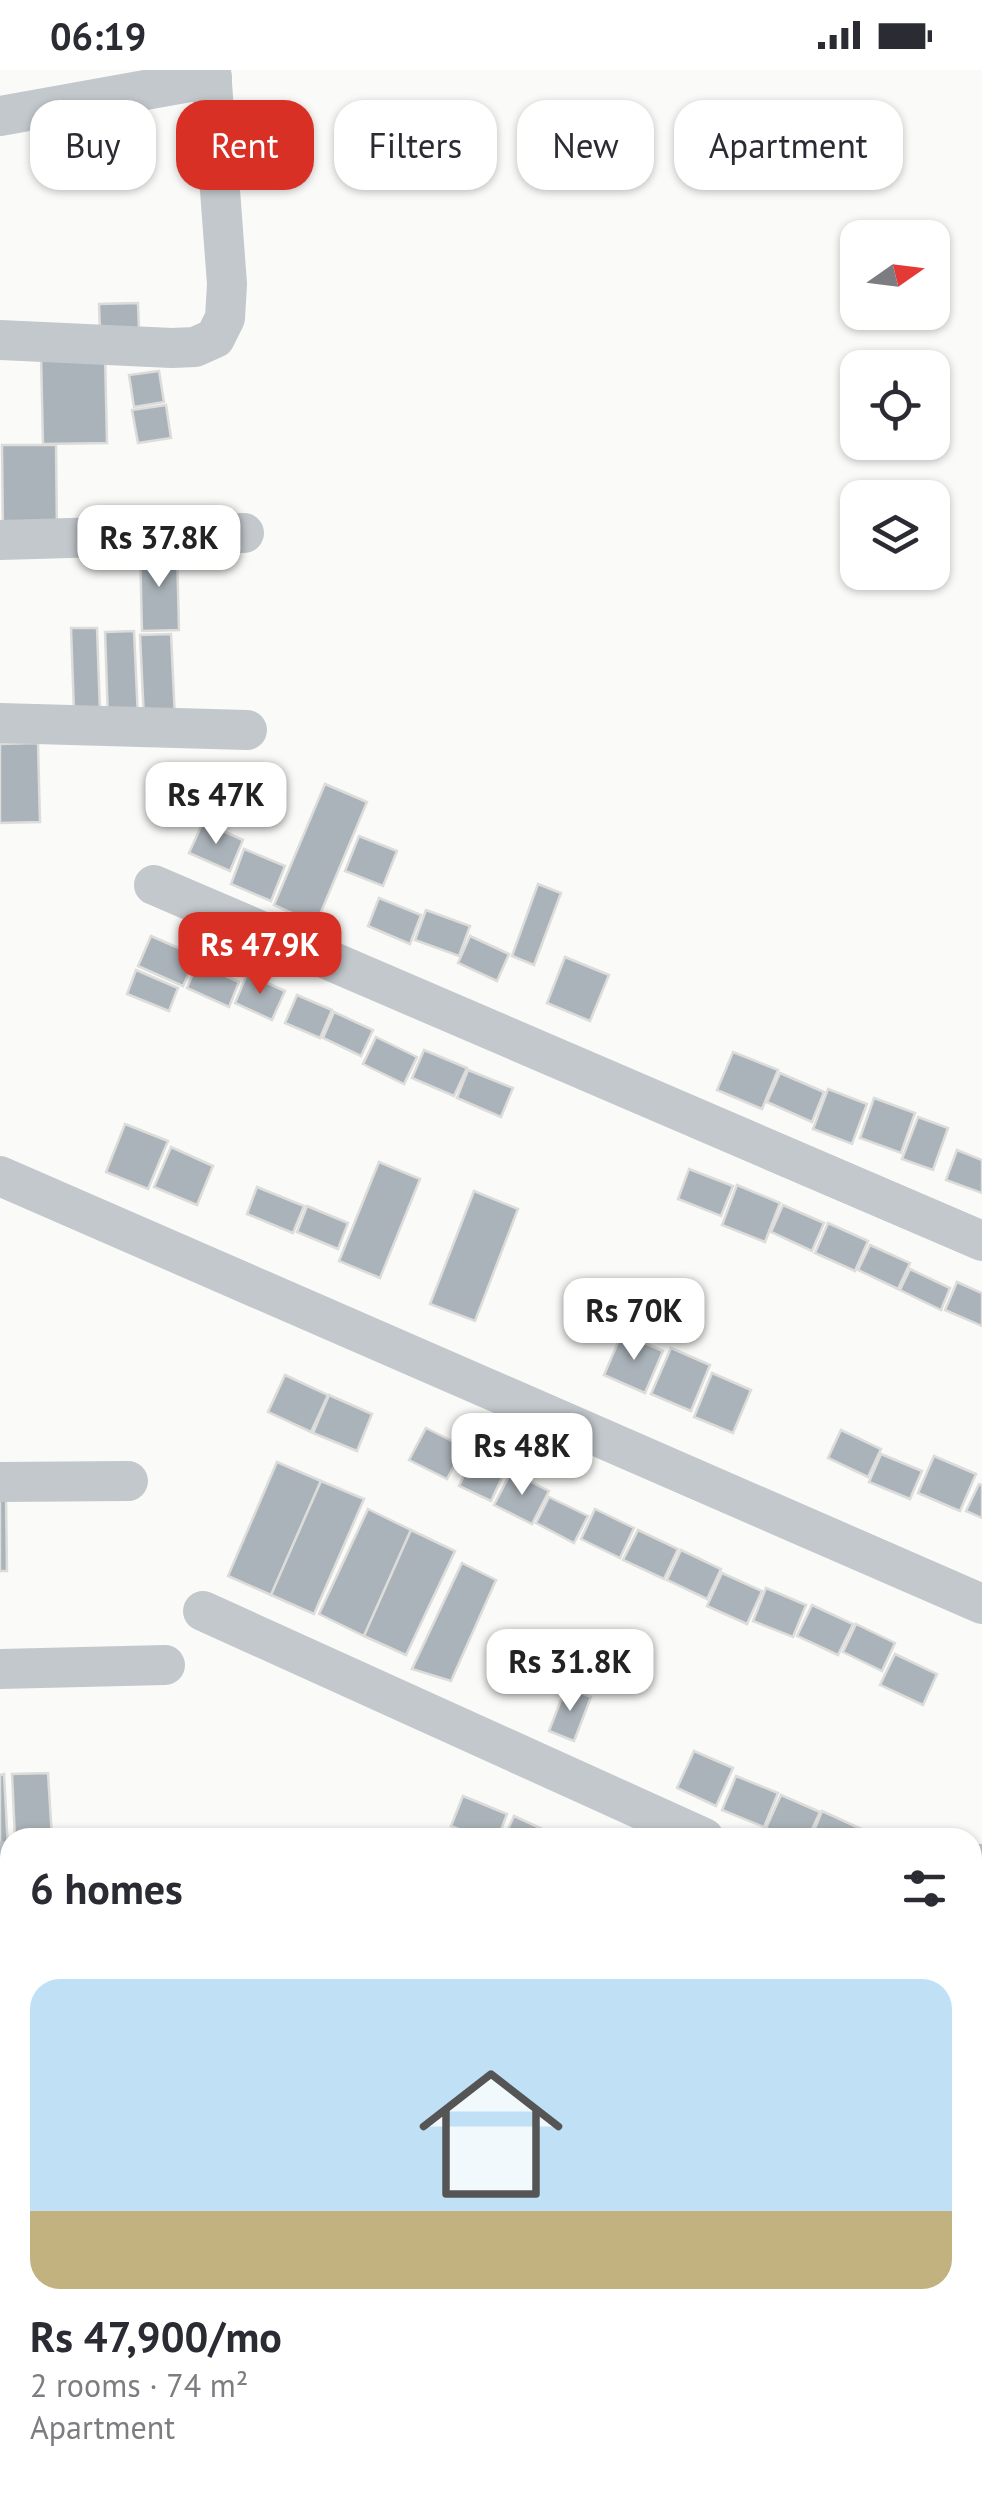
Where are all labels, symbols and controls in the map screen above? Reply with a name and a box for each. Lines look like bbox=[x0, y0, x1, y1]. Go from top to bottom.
text: 06:19 bbox=[50, 11, 146, 60]
chip: Buy bbox=[30, 100, 156, 190]
chip: Rent bbox=[176, 100, 314, 190]
chip: Filters bbox=[334, 100, 497, 190]
chip: New bbox=[517, 100, 654, 190]
chip: Apartment bbox=[674, 100, 903, 190]
north arrow bbox=[840, 220, 950, 330]
map controls bbox=[840, 220, 950, 590]
button: locate bbox=[840, 350, 950, 460]
button: layers bbox=[840, 480, 950, 590]
pin: Rs 37.8K bbox=[56, 505, 262, 590]
text: Rs 37.8K bbox=[99, 516, 219, 558]
pin: Rs 47K bbox=[135, 762, 297, 847]
text: Rs 47K bbox=[168, 773, 265, 815]
pin: Rs 47.9K bbox=[157, 912, 363, 997]
text: Rs 47.9K bbox=[200, 923, 320, 965]
pin: Rs 70K bbox=[553, 1278, 715, 1363]
text: Rs 70K bbox=[586, 1289, 683, 1331]
pin: Rs 48K bbox=[441, 1413, 603, 1498]
text: Rs 48K bbox=[474, 1424, 571, 1466]
pin: Rs 31.8K bbox=[467, 1629, 673, 1714]
text: Rs 31.8K bbox=[508, 1640, 632, 1682]
text: 6 homes bbox=[30, 1861, 183, 1916]
icon: filters bbox=[897, 1861, 952, 1916]
icon: home bbox=[401, 2044, 581, 2224]
text: Rs 47,900/mo bbox=[30, 2309, 282, 2364]
text: 2 rooms · 74 m² bbox=[30, 2364, 248, 2406]
text: Apartment bbox=[30, 2406, 175, 2448]

